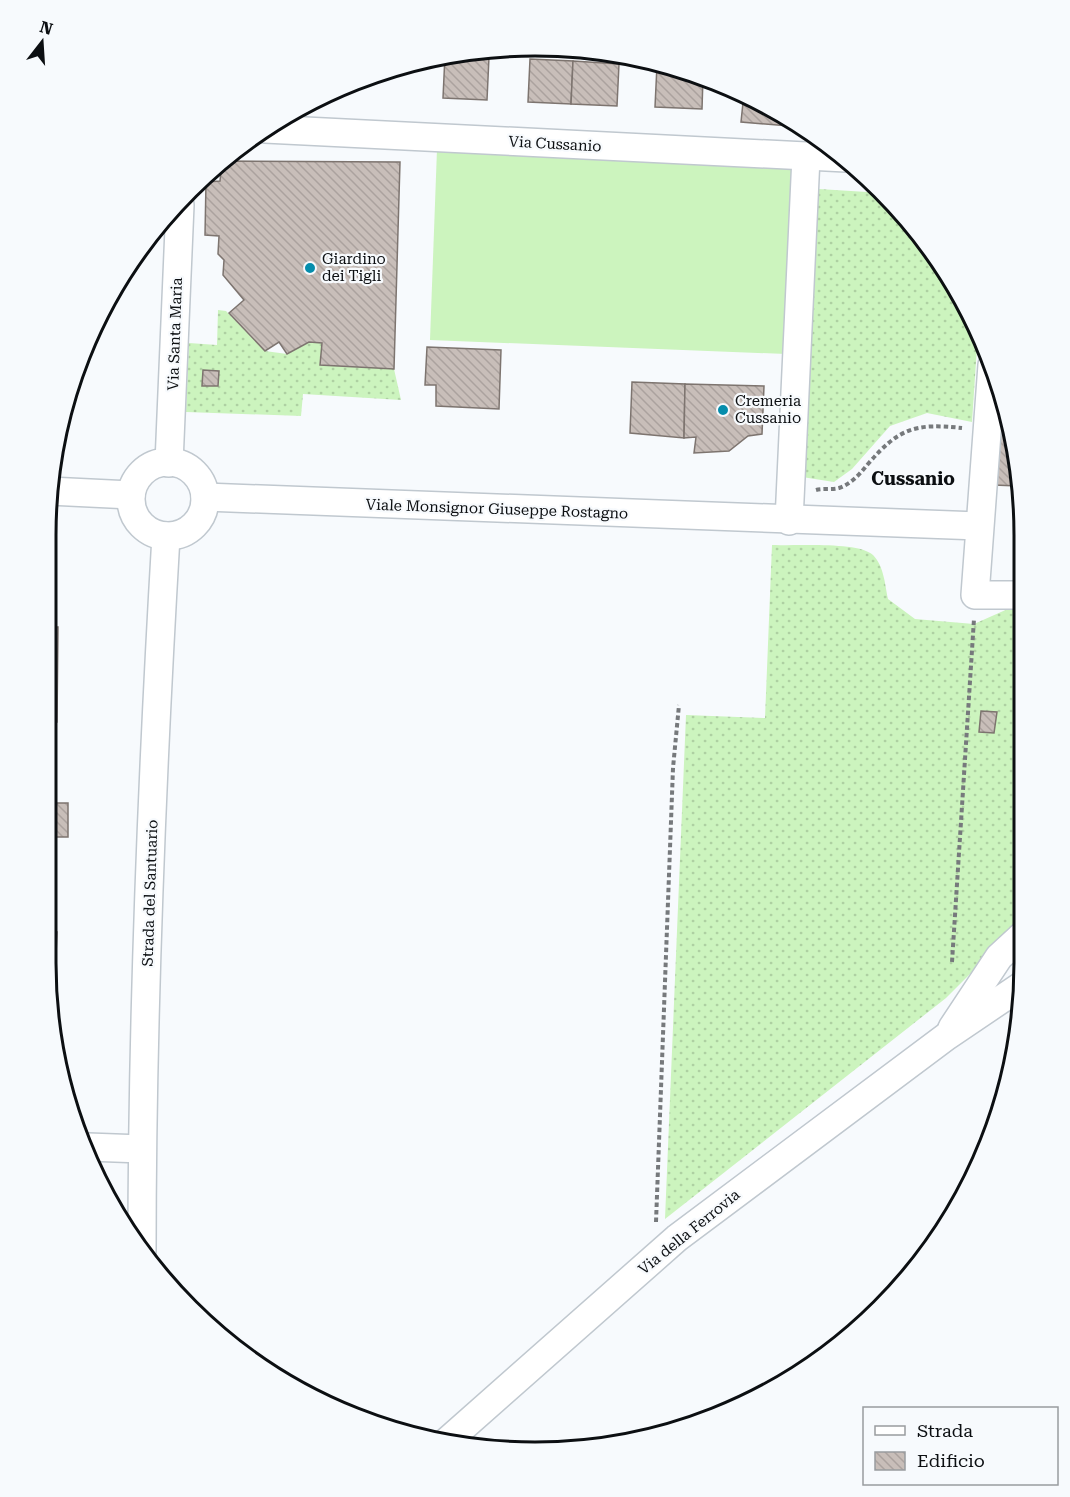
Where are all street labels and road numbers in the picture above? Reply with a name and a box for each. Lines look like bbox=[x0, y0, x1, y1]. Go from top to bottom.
street label: Via Cussanio bbox=[508, 133, 602, 155]
street label: Via Santa Maria bbox=[164, 277, 186, 391]
street label: Viale Monsignor Giuseppe Rostagno bbox=[365, 495, 629, 523]
street label: Strada del Santuario bbox=[138, 819, 162, 967]
street label: Via della Ferrovia bbox=[635, 1186, 743, 1278]

